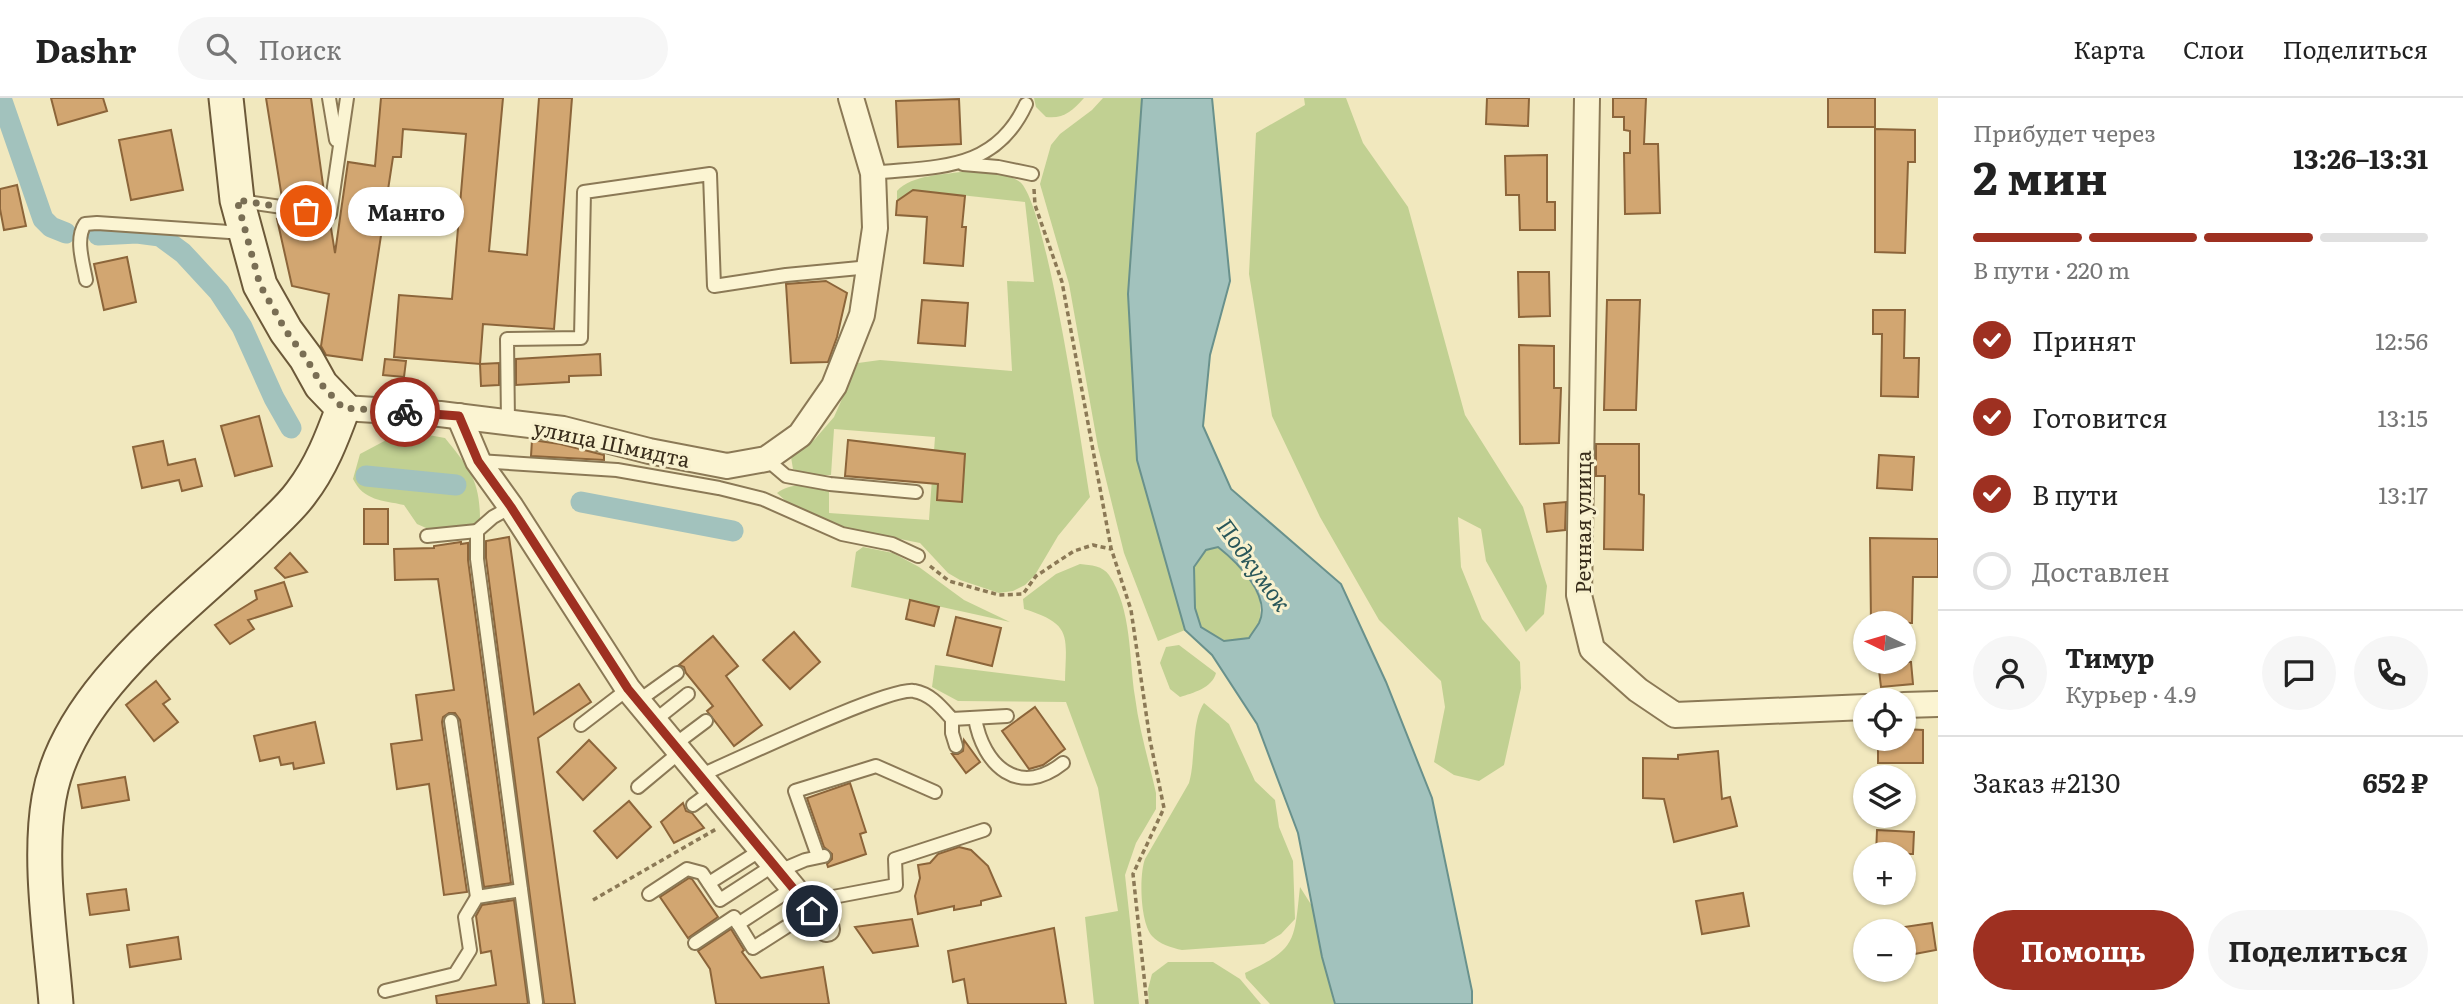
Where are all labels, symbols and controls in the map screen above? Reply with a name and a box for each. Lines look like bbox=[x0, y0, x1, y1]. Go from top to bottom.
search box bbox=[178, 17, 668, 80]
text: Dashr bbox=[35, 24, 136, 73]
icon: search bbox=[202, 29, 240, 67]
text: Поиск bbox=[258, 29, 341, 68]
text: Карта bbox=[2073, 31, 2145, 66]
text: Слои bbox=[2183, 31, 2244, 66]
text: Поделиться bbox=[2282, 31, 2428, 66]
text: Прибудет через bbox=[1973, 115, 2156, 149]
text: 13:26–13:31 bbox=[2293, 138, 2428, 177]
text: 2 мин bbox=[1973, 141, 2108, 209]
pin bbox=[276, 181, 336, 241]
callout: Манго bbox=[348, 186, 464, 236]
icon: bag bbox=[287, 192, 325, 230]
text: Манго bbox=[367, 194, 445, 228]
text: В пути · 220 m bbox=[1973, 252, 2130, 286]
text: Принят bbox=[2032, 320, 2136, 359]
icon: check bbox=[1973, 321, 2011, 359]
text: 12:56 bbox=[2375, 323, 2428, 357]
courier bbox=[370, 377, 440, 447]
icon: bike bbox=[386, 393, 424, 431]
text: Готовится bbox=[2032, 397, 2168, 436]
icon: check bbox=[1973, 398, 2011, 436]
text: 13:15 bbox=[2377, 400, 2428, 434]
street label: улица Шмидта bbox=[531, 410, 694, 474]
street label: Речная улица bbox=[1566, 450, 1597, 594]
text: В пути bbox=[2032, 474, 2119, 513]
icon: check bbox=[1973, 475, 2011, 513]
text: 13:17 bbox=[2378, 477, 2428, 511]
water label: Подкумок bbox=[1210, 511, 1301, 618]
text: Доставлен bbox=[2032, 551, 2170, 590]
north arrow bbox=[1853, 611, 1916, 674]
map controls bbox=[1853, 611, 1916, 982]
button: person bbox=[1973, 636, 2047, 710]
button: chat bbox=[2262, 636, 2336, 710]
button: phone bbox=[2354, 636, 2428, 710]
text: Тимур bbox=[2065, 637, 2154, 676]
text: Курьер · 4.9 bbox=[2065, 676, 2196, 710]
button: locate bbox=[1853, 688, 1916, 751]
text: Заказ #2130 bbox=[1973, 762, 2120, 801]
text: 652 ₽ bbox=[2363, 762, 2428, 801]
button: layers bbox=[1853, 765, 1916, 828]
button: + bbox=[1853, 842, 1916, 905]
pin bbox=[782, 881, 842, 941]
icon: home bbox=[793, 892, 831, 930]
button: Помощь bbox=[1973, 910, 2194, 990]
button: Поделиться bbox=[2208, 910, 2428, 990]
button: − bbox=[1853, 919, 1916, 982]

